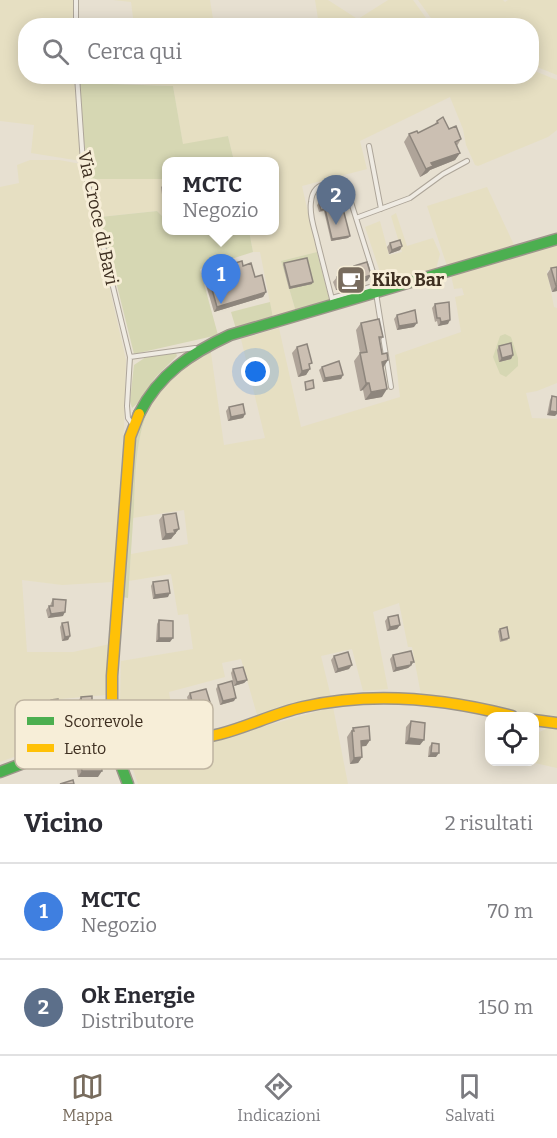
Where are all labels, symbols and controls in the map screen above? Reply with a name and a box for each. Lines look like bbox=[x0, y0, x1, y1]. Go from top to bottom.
search box bbox=[18, 18, 539, 84]
icon: search bbox=[39, 35, 72, 68]
text: Cerca qui bbox=[87, 38, 182, 65]
street label: Via Croce di Bavi bbox=[73, 149, 123, 287]
popup bbox=[162, 157, 279, 235]
text: MCTC bbox=[183, 171, 242, 198]
pin: 2 bbox=[316, 176, 356, 225]
text: Negozio bbox=[183, 198, 258, 222]
pin: 1 bbox=[202, 254, 240, 304]
cafe icon: Kiko Bar bbox=[335, 264, 367, 296]
place label: Kiko Bar bbox=[372, 269, 445, 291]
your location bbox=[241, 357, 270, 386]
legend bbox=[15, 700, 213, 769]
text: Scorrevole bbox=[64, 712, 143, 731]
map controls bbox=[485, 712, 539, 766]
button: locate bbox=[485, 712, 539, 766]
text: Lento bbox=[64, 739, 106, 758]
text: Vicino bbox=[24, 808, 103, 839]
text: 2 risultati bbox=[445, 811, 533, 835]
text: MCTC bbox=[81, 886, 141, 913]
text: 1 bbox=[39, 899, 48, 923]
text: 70 m bbox=[487, 899, 533, 923]
text: Negozio bbox=[81, 913, 157, 937]
text: Ok Energie bbox=[81, 982, 195, 1009]
text: 2 bbox=[38, 995, 49, 1019]
text: 150 m bbox=[478, 995, 533, 1019]
text: Distributore bbox=[81, 1009, 194, 1033]
tab: Mappa bbox=[62, 1070, 113, 1125]
tab: Indicazioni bbox=[237, 1070, 321, 1125]
tab: Salvati bbox=[445, 1070, 495, 1125]

